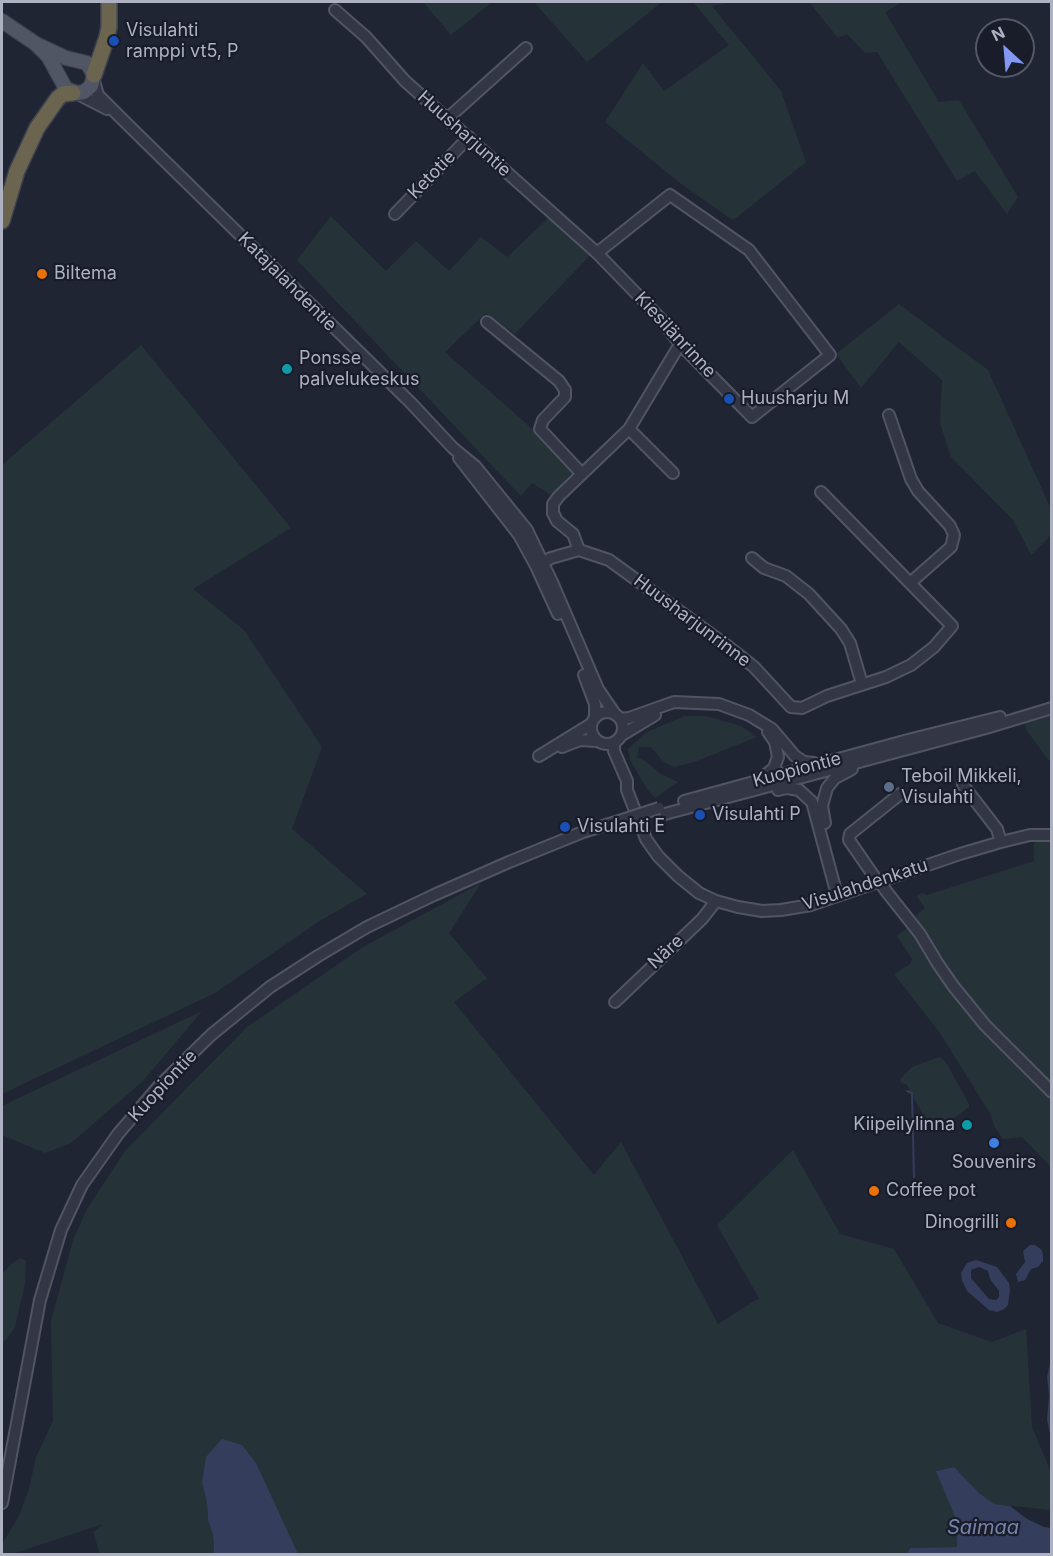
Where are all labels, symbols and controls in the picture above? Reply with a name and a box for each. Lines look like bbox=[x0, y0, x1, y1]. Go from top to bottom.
north arrow bbox=[975, 18, 1035, 78]
place label: Visulahti ramppi vt5, P bbox=[126, 20, 239, 63]
text: N bbox=[988, 22, 1008, 45]
marker: Visulahti ramppi vt5, P bbox=[107, 34, 121, 48]
street label: Huusharjuntie bbox=[413, 86, 515, 182]
street label: Ketotie bbox=[404, 146, 460, 204]
street label: Katajalahdentie bbox=[233, 228, 341, 336]
place label: Biltema bbox=[54, 263, 117, 285]
marker: Biltema bbox=[35, 267, 49, 281]
street label: Kiesilänrinne bbox=[630, 288, 720, 382]
place label: Ponsse palvelukeskus bbox=[299, 348, 420, 391]
marker: Ponsse palvelukeskus bbox=[280, 362, 294, 376]
place label: Huusharju M bbox=[741, 388, 849, 410]
marker: Huusharju M bbox=[722, 392, 736, 406]
street label: Huusharjunrinne bbox=[629, 570, 755, 672]
street label: Kuopiontie bbox=[751, 748, 843, 792]
place label: Teboil Mikkeli, Visulahti bbox=[901, 766, 1022, 808]
marker: Teboil Mikkeli, Visulahti bbox=[882, 780, 896, 794]
place label: Visulahti P bbox=[712, 804, 801, 826]
marker: Visulahti P bbox=[693, 808, 707, 822]
place label: Visulahti E bbox=[577, 816, 665, 838]
marker: Visulahti E bbox=[558, 820, 572, 834]
street label: Visulahdenkatu bbox=[800, 855, 930, 915]
street label: Näre bbox=[644, 930, 688, 974]
street label: Kuopiontie bbox=[124, 1046, 202, 1126]
place label: Kiipeilylinna bbox=[853, 1114, 955, 1136]
marker: Kiipeilylinna bbox=[960, 1118, 974, 1132]
marker: Souvenirs bbox=[987, 1136, 1001, 1150]
place label: Souvenirs bbox=[952, 1152, 1036, 1174]
place label: Coffee pot bbox=[886, 1180, 976, 1202]
marker: Coffee pot bbox=[867, 1184, 881, 1198]
place label: Dinogrilli bbox=[925, 1212, 999, 1234]
marker: Dinogrilli bbox=[1004, 1216, 1018, 1230]
water label: Saimaa bbox=[947, 1516, 1019, 1540]

